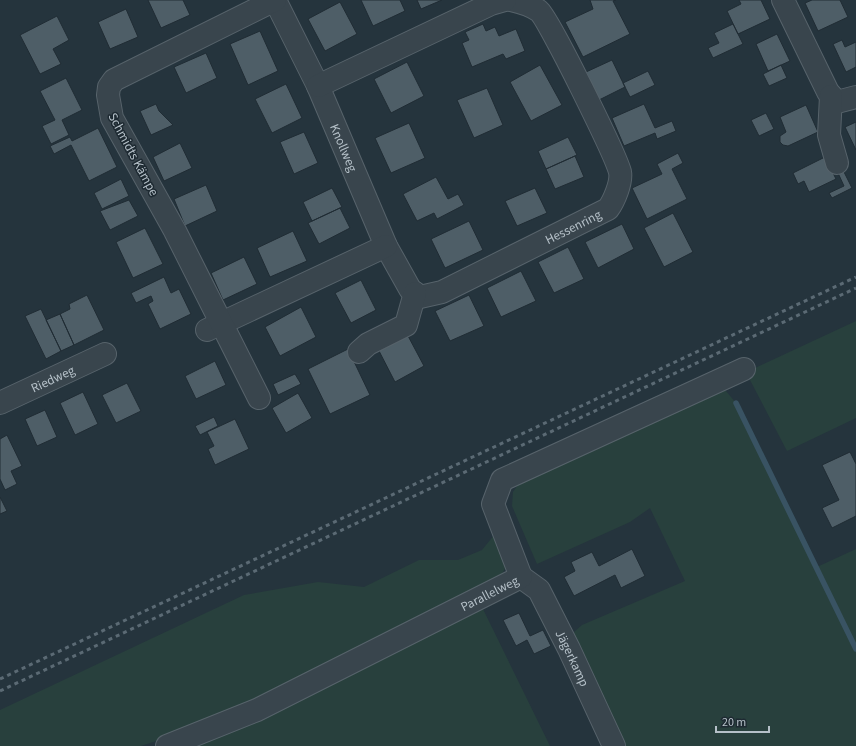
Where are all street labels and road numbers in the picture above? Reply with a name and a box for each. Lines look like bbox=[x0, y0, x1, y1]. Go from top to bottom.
street label: Schmidts Kämpe bbox=[104, 110, 163, 199]
street label: Knollweg bbox=[325, 121, 362, 175]
street label: Hessenring bbox=[542, 206, 605, 249]
street label: Riedweg bbox=[28, 361, 78, 397]
street label: Parallelweg bbox=[458, 572, 522, 616]
street label: Jägerkamp bbox=[551, 627, 593, 690]

